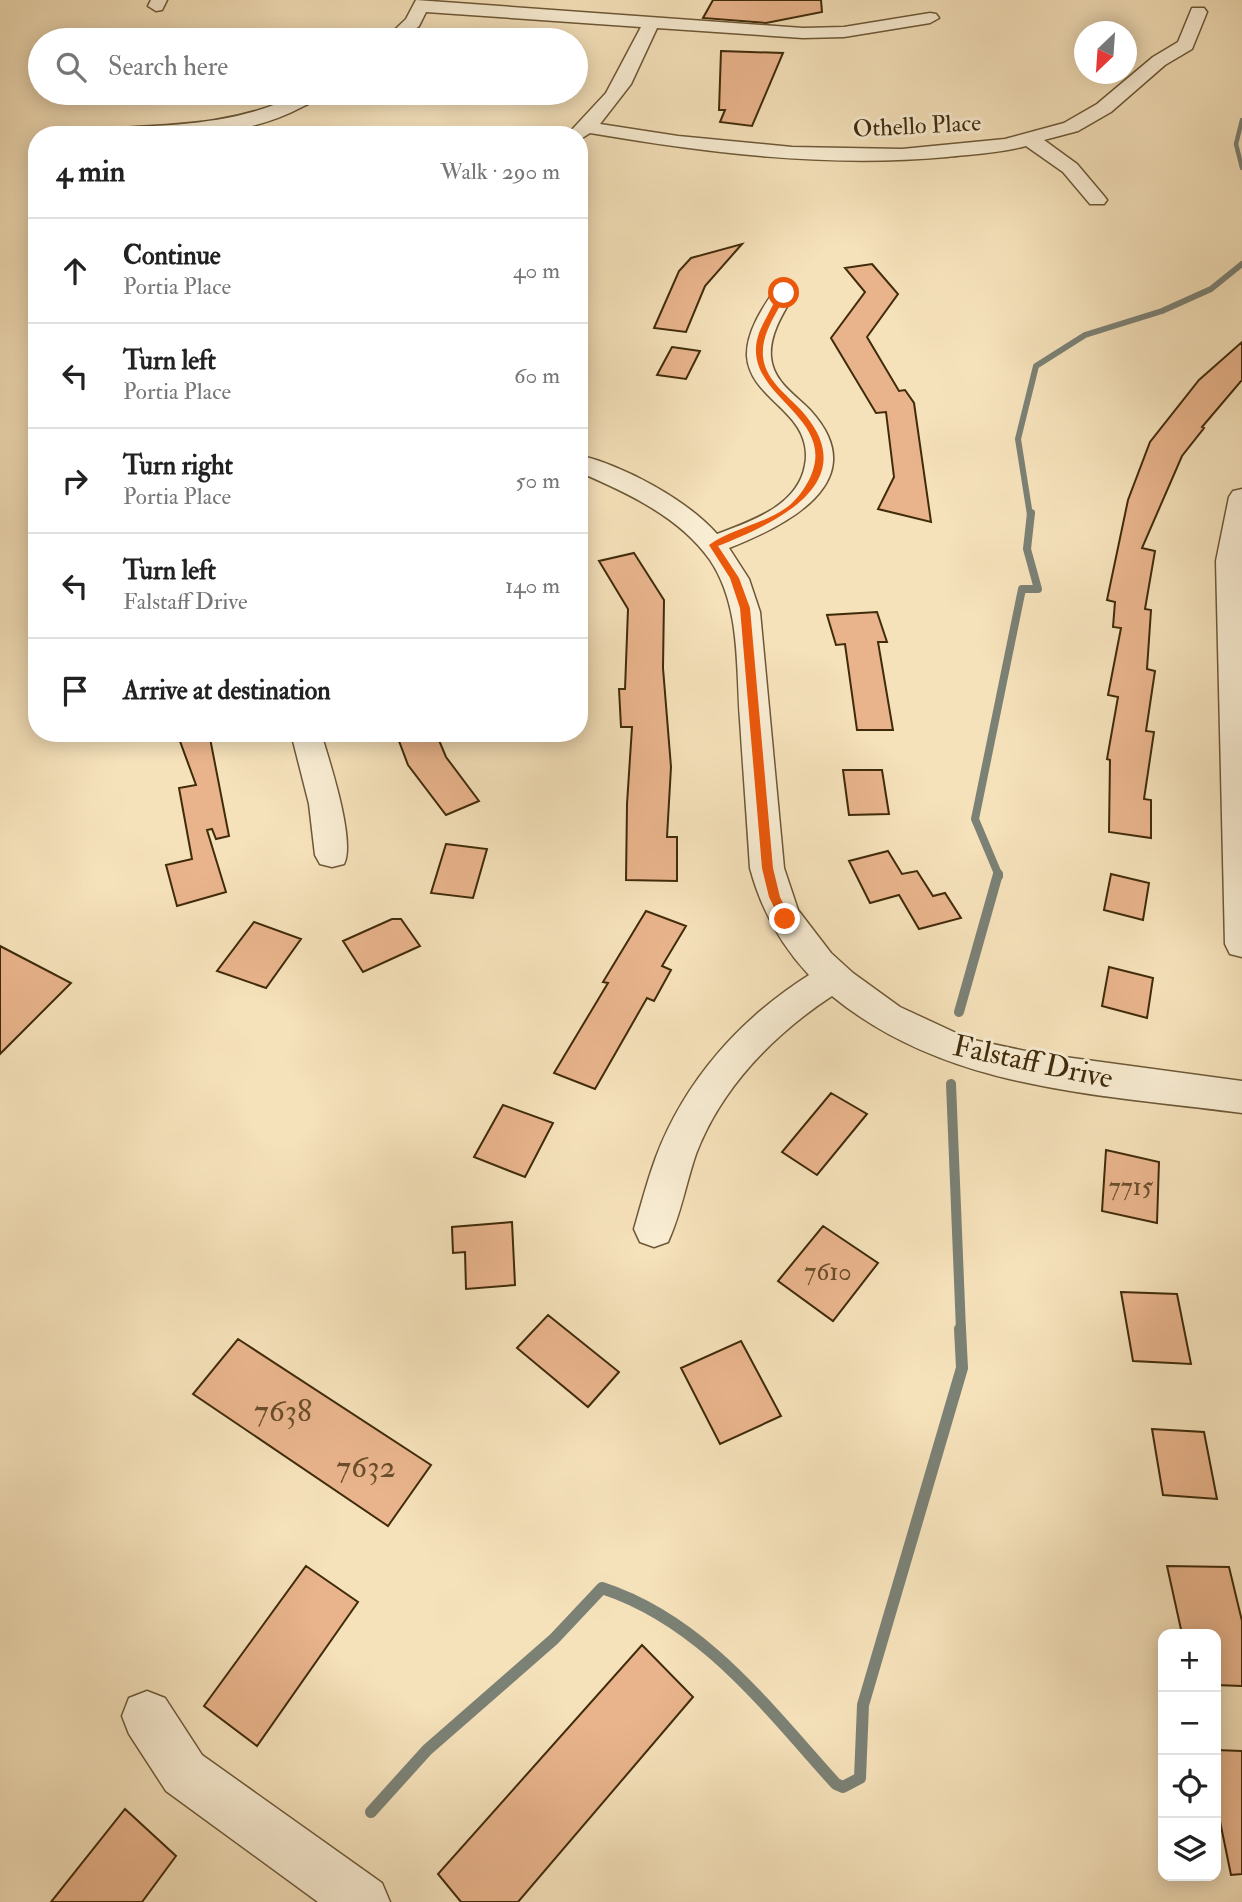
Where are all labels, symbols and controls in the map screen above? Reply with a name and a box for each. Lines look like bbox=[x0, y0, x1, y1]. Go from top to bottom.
north arrow bbox=[1074, 21, 1137, 84]
search box bbox=[28, 28, 588, 105]
icon: search bbox=[52, 48, 90, 86]
text: Search here bbox=[108, 51, 228, 83]
street label: Othello Place bbox=[852, 107, 982, 145]
text: 4 min bbox=[56, 153, 125, 190]
text: Walk · 290 m bbox=[440, 157, 560, 186]
text: Continue bbox=[123, 240, 221, 272]
icon: ahead bbox=[56, 252, 94, 290]
text: 40 m bbox=[513, 256, 560, 285]
text: Portia Place bbox=[123, 272, 231, 301]
route start bbox=[768, 277, 799, 308]
text: Turn left bbox=[123, 345, 216, 377]
icon: left bbox=[56, 357, 94, 395]
text: 60 m bbox=[514, 361, 560, 390]
text: Portia Place bbox=[123, 377, 231, 406]
text: Turn right bbox=[123, 450, 233, 482]
icon: right bbox=[56, 462, 94, 500]
text: 50 m bbox=[516, 466, 560, 495]
text: Portia Place bbox=[123, 482, 231, 511]
text: Turn left bbox=[123, 555, 216, 587]
icon: left bbox=[56, 567, 94, 605]
text: 140 m bbox=[505, 571, 560, 600]
text: Falstaff Drive bbox=[123, 587, 248, 616]
icon: arrive bbox=[56, 672, 94, 710]
text: Arrive at destination bbox=[123, 675, 331, 707]
route end bbox=[769, 903, 800, 934]
street label: Falstaff Drive bbox=[950, 1027, 1116, 1097]
house number: 7715 bbox=[1109, 1171, 1154, 1203]
house number: 7610 bbox=[804, 1256, 852, 1288]
house number: 7638 bbox=[254, 1391, 312, 1431]
house number: 7632 bbox=[336, 1447, 396, 1487]
map controls bbox=[1158, 1629, 1221, 1881]
button: + bbox=[1158, 1629, 1221, 1692]
button: − bbox=[1158, 1692, 1221, 1755]
button: locate bbox=[1158, 1755, 1221, 1818]
button: layers bbox=[1158, 1818, 1221, 1881]

